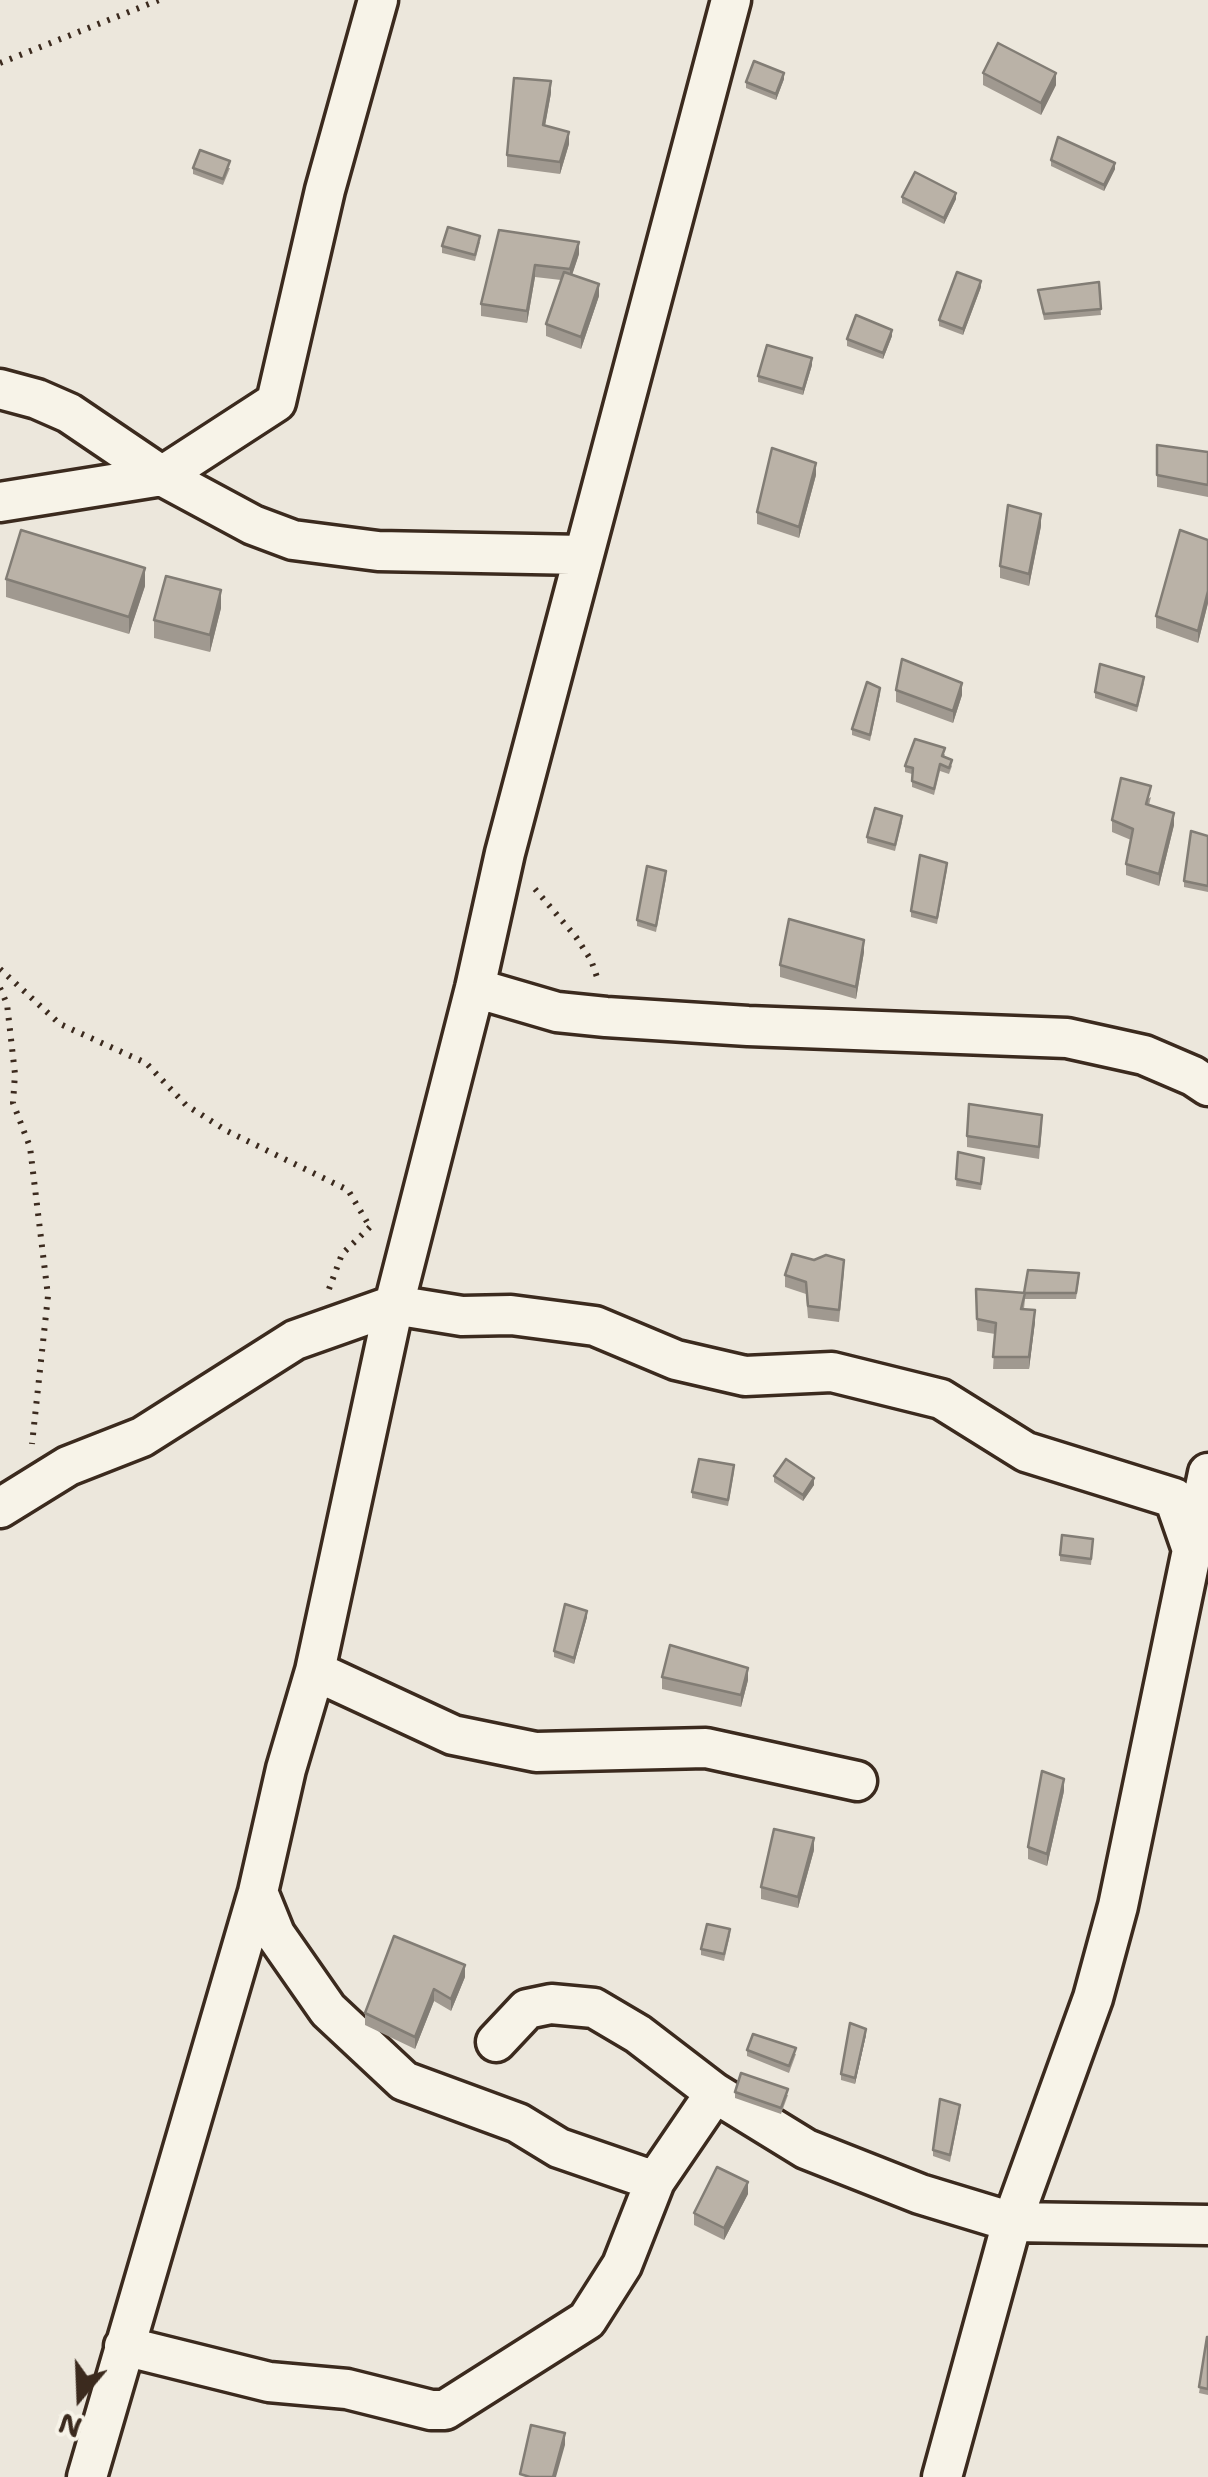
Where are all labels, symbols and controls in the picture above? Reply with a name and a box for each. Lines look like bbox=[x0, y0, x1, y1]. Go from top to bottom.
north arrow bbox=[30, 2347, 130, 2447]
text: N bbox=[54, 2404, 87, 2447]

